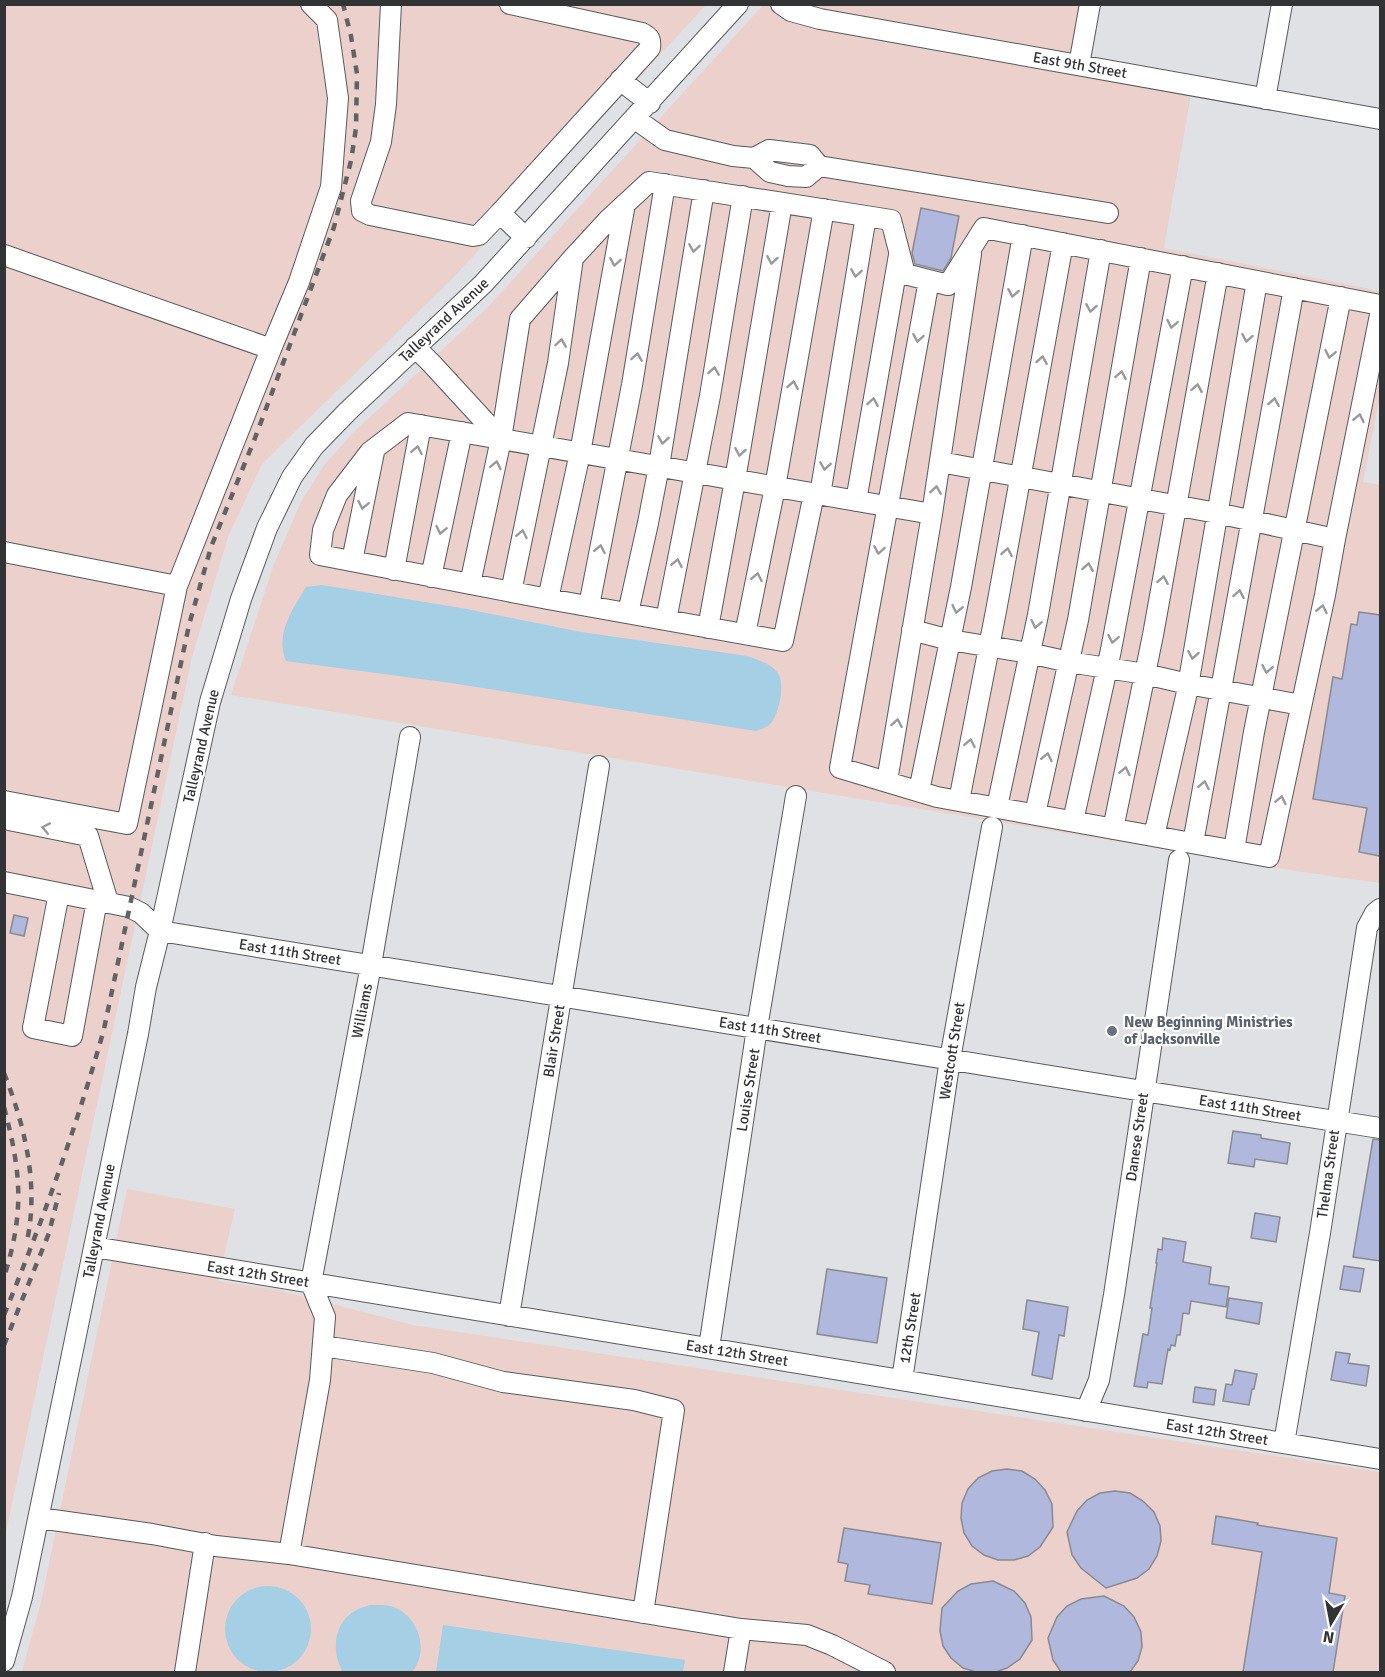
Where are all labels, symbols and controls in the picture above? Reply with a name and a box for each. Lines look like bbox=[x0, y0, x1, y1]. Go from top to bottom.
street label: East 9th Street bbox=[1032, 48, 1128, 82]
one-way arrow bbox=[688, 243, 701, 253]
one-way arrow bbox=[766, 255, 779, 265]
one-way arrow bbox=[609, 256, 622, 266]
one-way arrow bbox=[851, 269, 863, 278]
street label: Talleyrand Avenue bbox=[395, 274, 493, 366]
one-way arrow bbox=[1007, 288, 1020, 298]
one-way arrow bbox=[1085, 303, 1098, 313]
one-way arrow bbox=[1166, 318, 1179, 328]
one-way arrow bbox=[912, 332, 925, 342]
one-way arrow bbox=[1241, 333, 1254, 343]
one-way arrow bbox=[554, 339, 566, 348]
one-way arrow bbox=[1324, 349, 1337, 359]
one-way arrow bbox=[630, 353, 642, 362]
one-way arrow bbox=[1035, 355, 1048, 365]
one-way arrow bbox=[707, 366, 720, 376]
one-way arrow bbox=[1114, 370, 1127, 380]
one-way arrow bbox=[786, 381, 799, 391]
one-way arrow bbox=[1190, 383, 1203, 393]
one-way arrow bbox=[866, 397, 879, 407]
one-way arrow bbox=[1267, 397, 1280, 407]
one-way arrow bbox=[1352, 413, 1365, 423]
one-way arrow bbox=[657, 435, 670, 445]
one-way arrow bbox=[410, 445, 423, 455]
one-way arrow bbox=[734, 448, 746, 457]
one-way arrow bbox=[489, 461, 502, 471]
one-way arrow bbox=[819, 461, 831, 470]
one-way arrow bbox=[929, 485, 941, 494]
one-way arrow bbox=[357, 500, 370, 510]
one-way arrow bbox=[435, 525, 448, 535]
one-way arrow bbox=[515, 530, 528, 540]
one-way arrow bbox=[593, 544, 606, 554]
one-way arrow bbox=[873, 545, 886, 555]
one-way arrow bbox=[1000, 547, 1013, 557]
one-way arrow bbox=[670, 558, 683, 568]
one-way arrow bbox=[1081, 562, 1093, 571]
one-way arrow bbox=[750, 572, 763, 582]
one-way arrow bbox=[1156, 575, 1168, 585]
one-way arrow bbox=[1233, 589, 1245, 598]
one-way arrow bbox=[951, 604, 964, 614]
one-way arrow bbox=[1315, 604, 1328, 614]
one-way arrow bbox=[1030, 619, 1043, 629]
one-way arrow bbox=[1107, 634, 1120, 644]
one-way arrow bbox=[1187, 650, 1200, 660]
one-way arrow bbox=[1261, 664, 1274, 674]
street label: Talleyrand Avenue bbox=[179, 687, 223, 805]
one-way arrow bbox=[890, 719, 902, 728]
one-way arrow bbox=[963, 739, 976, 749]
one-way arrow bbox=[1040, 753, 1053, 763]
one-way arrow bbox=[1118, 767, 1131, 777]
one-way arrow bbox=[1197, 781, 1210, 791]
one-way arrow bbox=[1274, 795, 1287, 805]
one-way arrow bbox=[42, 822, 52, 835]
street label: East 11th Street bbox=[238, 935, 342, 969]
street label: Williams bbox=[348, 982, 376, 1040]
street label: Westcott Street bbox=[935, 1001, 969, 1101]
street label: Blair Street bbox=[539, 1003, 569, 1079]
street label: East 11th Street bbox=[718, 1013, 822, 1047]
place label: New Beginning Ministries of Jacksonville bbox=[1124, 1013, 1293, 1048]
marker: New Beginning Ministries of Jacksonville bbox=[1105, 1024, 1119, 1038]
street label: Louise Street bbox=[733, 1047, 763, 1133]
street label: East 11th Street bbox=[1198, 1091, 1302, 1125]
street label: Danese Street bbox=[1122, 1092, 1152, 1182]
street label: Thelma Street bbox=[1313, 1128, 1343, 1220]
street label: Talleyrand Avenue bbox=[79, 1162, 119, 1280]
street label: East 12th Street bbox=[206, 1257, 310, 1291]
street label: 12th Street bbox=[895, 1291, 925, 1365]
street label: East 12th Street bbox=[685, 1336, 789, 1370]
street label: East 12th Street bbox=[1165, 1415, 1269, 1449]
north arrow bbox=[1301, 1593, 1361, 1653]
text: N bbox=[1321, 1626, 1336, 1648]

